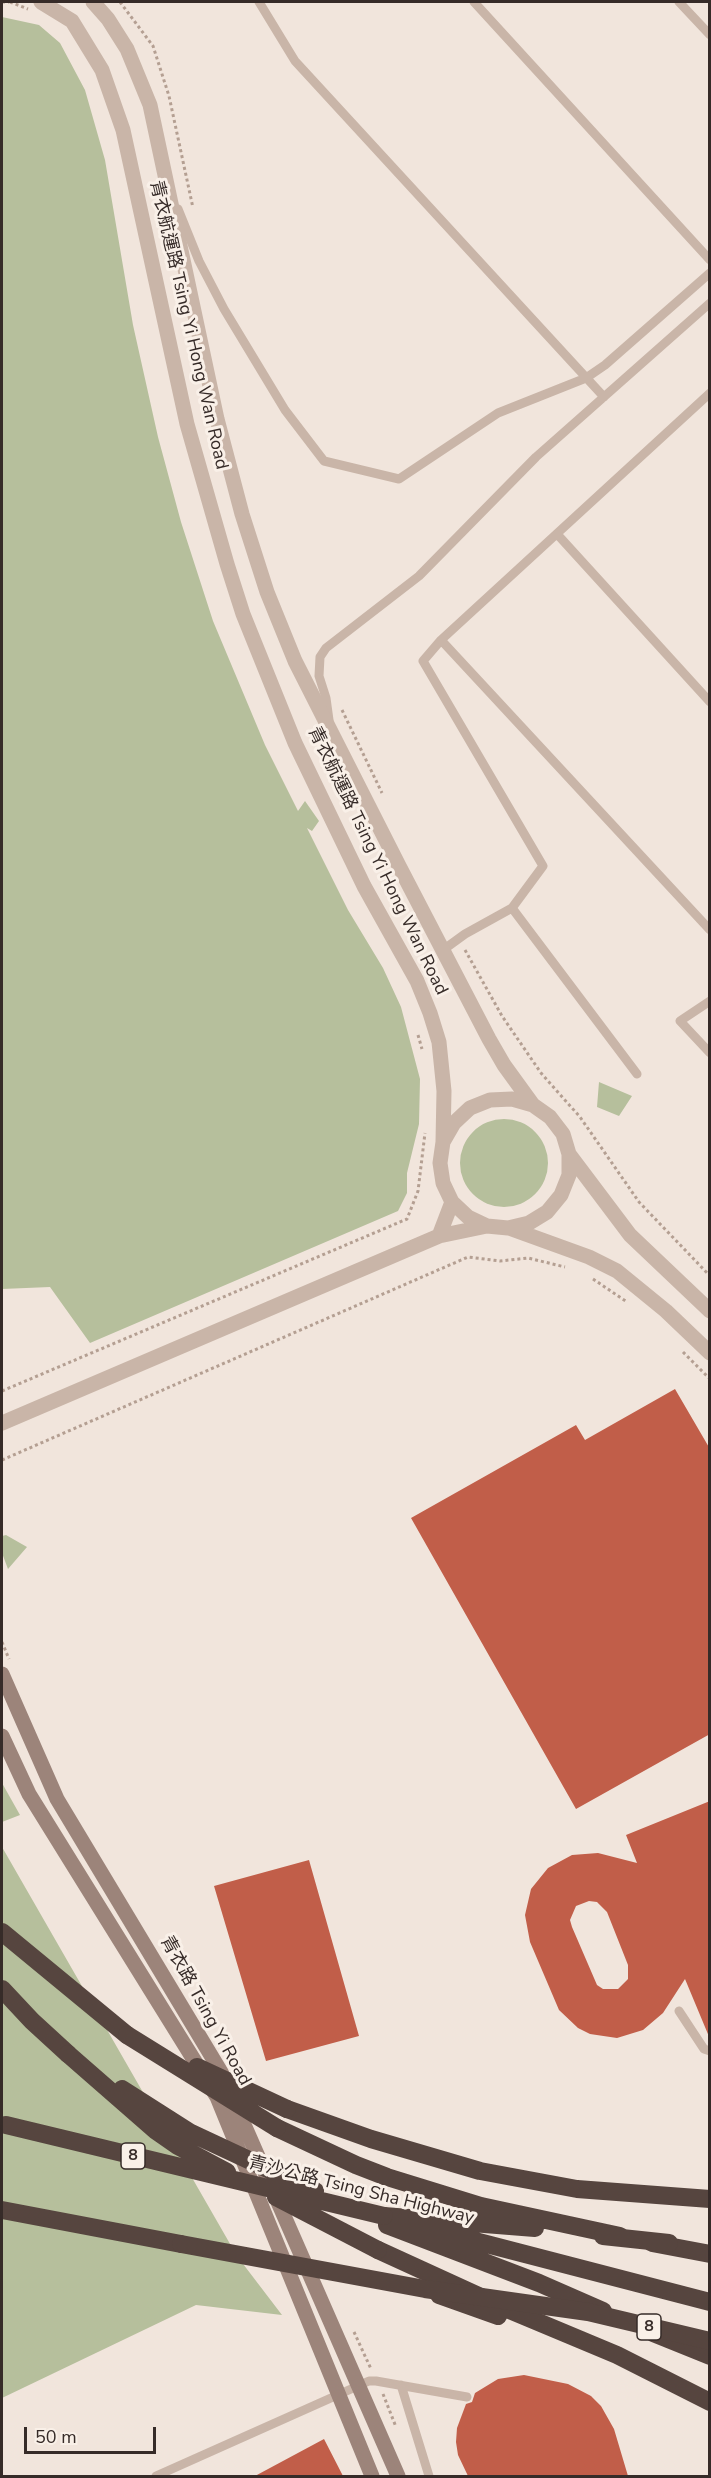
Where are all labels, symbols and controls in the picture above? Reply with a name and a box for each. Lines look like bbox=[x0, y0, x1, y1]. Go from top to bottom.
street label: 青衣航運路 Tsing Yi Hong Wan Road bbox=[144, 178, 232, 472]
street label: 青衣航運路 Tsing Yi Hong Wan Road bbox=[302, 723, 452, 999]
street label: 青衣路 Tsing Yi Road bbox=[155, 1932, 255, 2090]
road number: 8 bbox=[121, 2143, 145, 2169]
street label: 青沙公路 Tsing Sha Highway bbox=[246, 2152, 476, 2230]
road number: 8 bbox=[637, 2314, 661, 2340]
scale bar bbox=[27, 2415, 159, 2453]
text: 50 m bbox=[35, 2425, 77, 2449]

